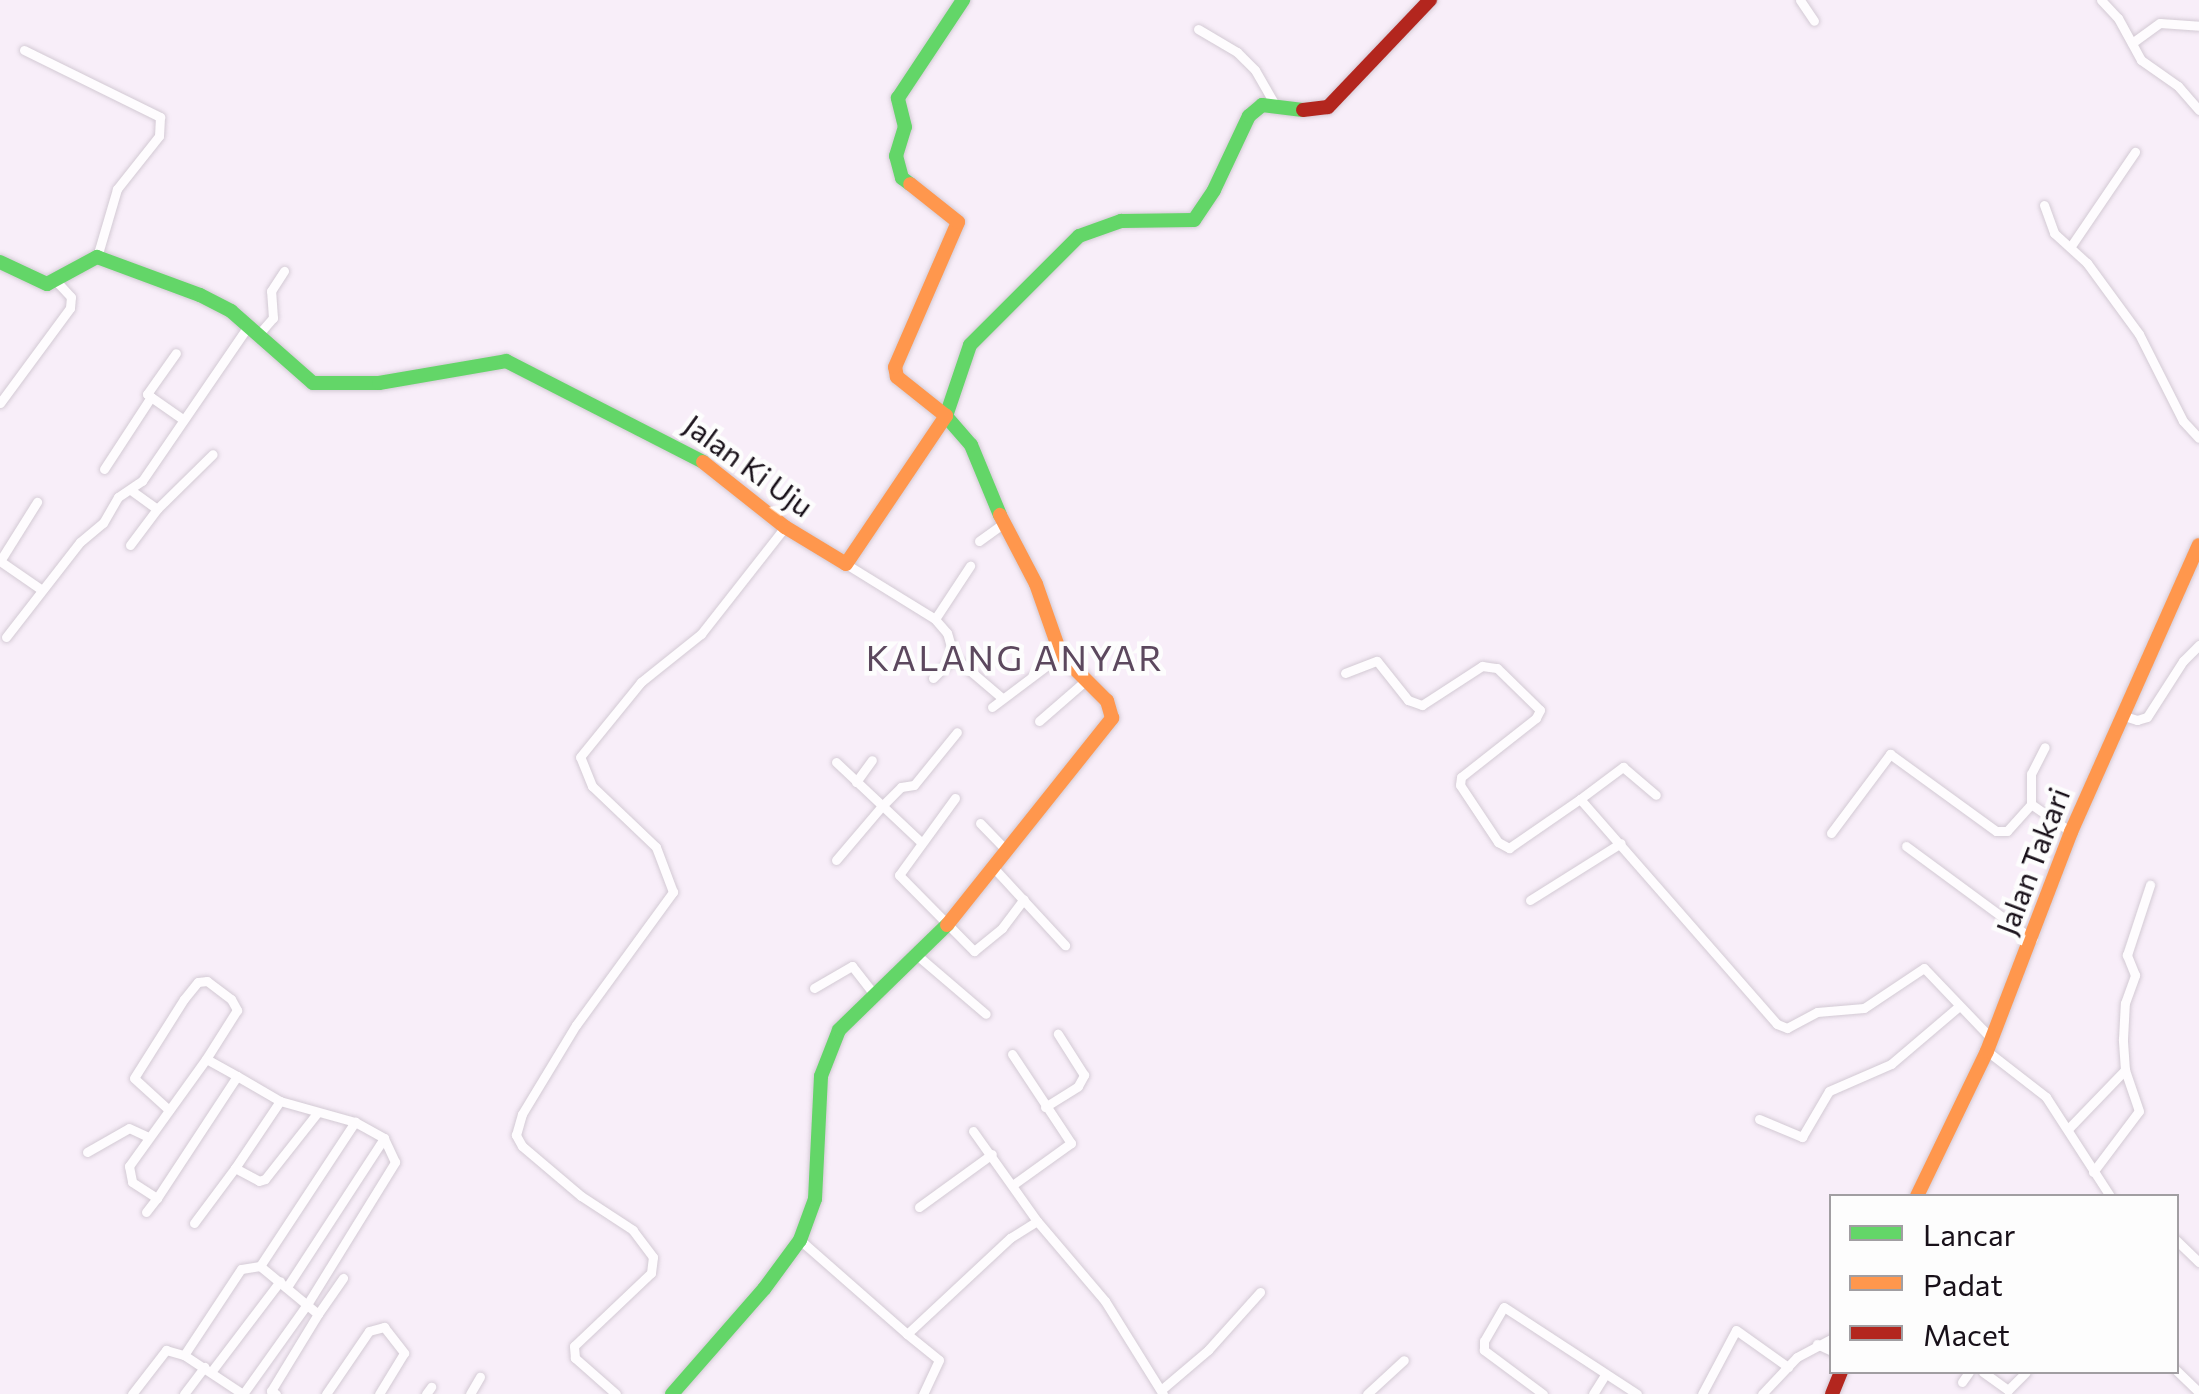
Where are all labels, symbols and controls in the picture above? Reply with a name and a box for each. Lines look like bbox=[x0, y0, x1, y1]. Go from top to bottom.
street label: Jalan Ki Uju bbox=[678, 406, 820, 524]
district label: KALANG ANYAR bbox=[866, 636, 1164, 678]
street label: Jalan Takari bbox=[1987, 782, 2077, 940]
legend bbox=[1829, 1194, 2179, 1374]
text: Lancar bbox=[1923, 1215, 2016, 1252]
text: Padat bbox=[1923, 1265, 2003, 1302]
text: Macet bbox=[1923, 1315, 2010, 1352]

